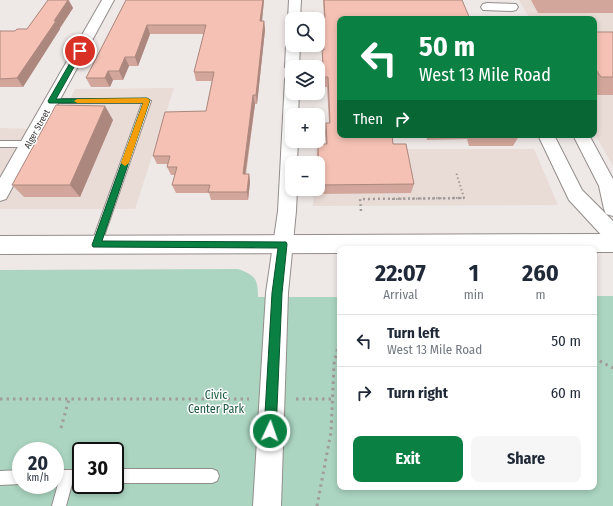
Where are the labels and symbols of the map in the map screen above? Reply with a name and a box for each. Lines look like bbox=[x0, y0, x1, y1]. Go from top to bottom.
pin bbox=[63, 34, 97, 68]
street label: Alger Street bbox=[22, 108, 52, 150]
park label: Civic Center Park bbox=[188, 388, 244, 416]
position arrow bbox=[249, 410, 291, 452]
speed limit sign: 30 bbox=[72, 442, 124, 494]

